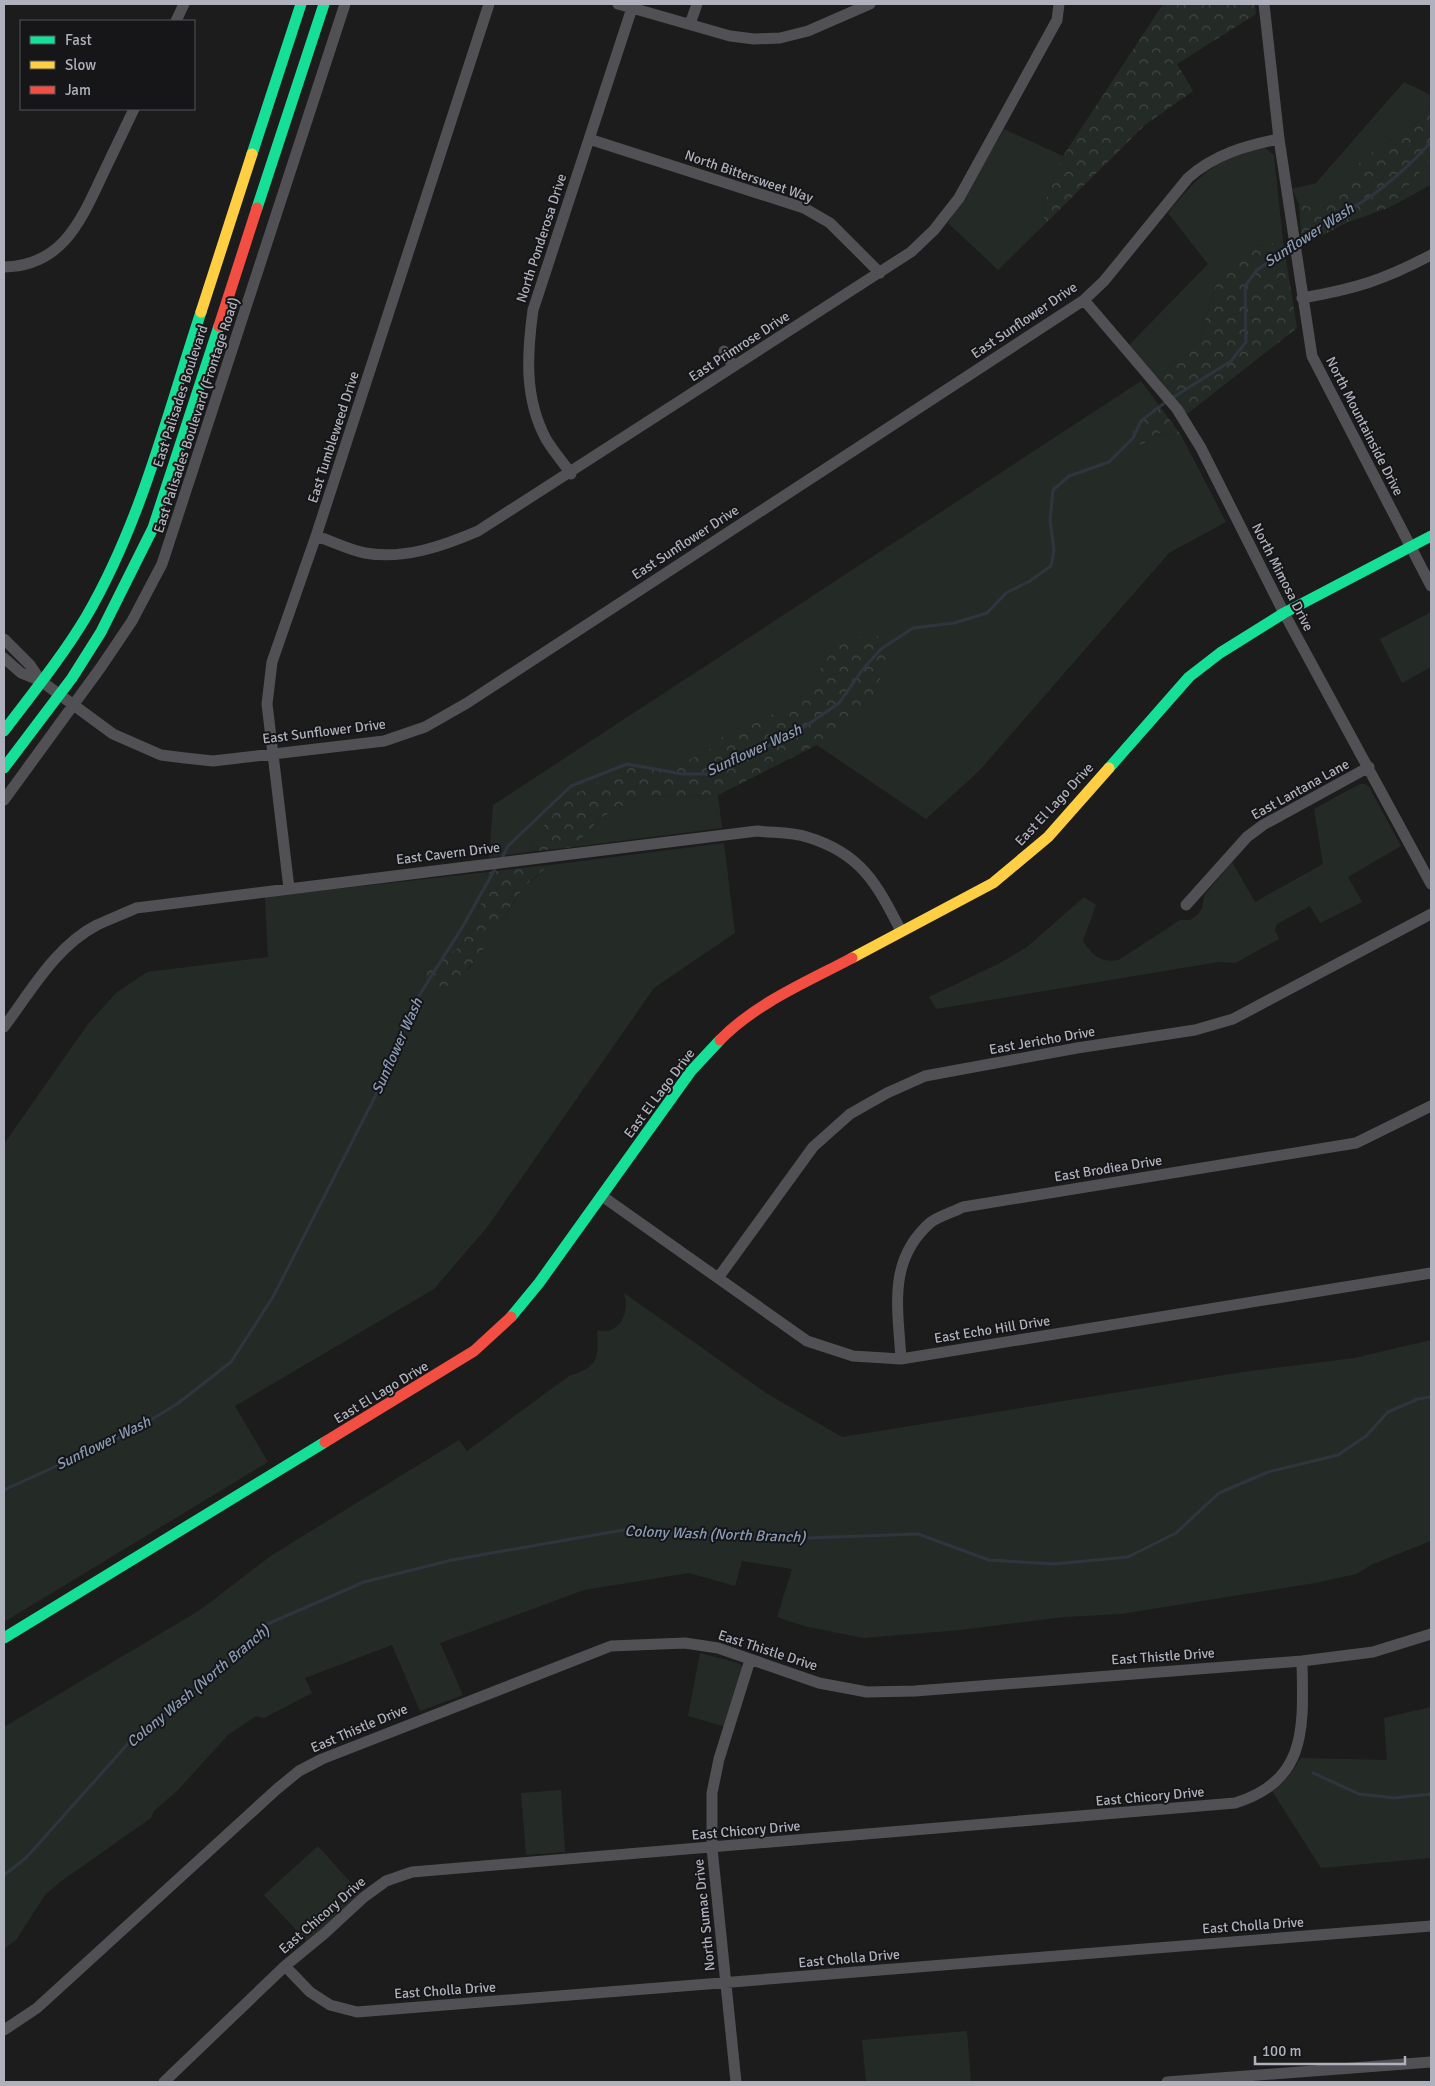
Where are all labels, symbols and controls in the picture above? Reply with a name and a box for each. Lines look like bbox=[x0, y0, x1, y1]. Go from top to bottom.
legend bbox=[20, 20, 195, 110]
text: Fast bbox=[65, 31, 92, 49]
text: Slow bbox=[65, 56, 96, 74]
text: Jam bbox=[65, 81, 91, 99]
street label: North Bittersweet Way bbox=[682, 146, 816, 207]
street label: North Ponderosa Drive bbox=[513, 172, 570, 305]
water label: Sunflower Wash bbox=[1261, 199, 1358, 271]
street label: East Sunflower Drive bbox=[968, 279, 1081, 362]
street label: East Palisades Boulevard (Frontage Road) bbox=[150, 295, 243, 535]
street label: East Primrose Drive bbox=[686, 307, 793, 385]
street label: East Palisades Boulevard bbox=[149, 323, 212, 469]
street label: North Mountainside Drive bbox=[1322, 354, 1407, 499]
street label: East Tumbleweed Drive bbox=[304, 369, 363, 505]
street label: East Sunflower Drive bbox=[629, 501, 742, 583]
street label: North Mimosa Drive bbox=[1248, 520, 1317, 634]
street label: East Sunflower Drive bbox=[261, 715, 387, 748]
water label: Sunflower Wash bbox=[704, 720, 805, 780]
street label: East Lantana Lane bbox=[1248, 755, 1352, 823]
street label: East El Lago Drive bbox=[1012, 759, 1097, 849]
street label: East Cavern Drive bbox=[395, 839, 501, 868]
water label: Sunflower Wash bbox=[368, 995, 427, 1097]
street label: East Jericho Drive bbox=[988, 1023, 1096, 1058]
street label: East El Lago Drive bbox=[620, 1045, 699, 1141]
street label: East Brodiea Drive bbox=[1053, 1152, 1163, 1185]
street label: East Echo Hill Drive bbox=[933, 1312, 1051, 1347]
street label: East El Lago Drive bbox=[331, 1357, 432, 1427]
water label: Sunflower Wash bbox=[53, 1412, 154, 1474]
water label: Colony Wash (North Branch) bbox=[624, 1522, 807, 1546]
water label: Colony Wash (North Branch) bbox=[123, 1620, 274, 1751]
street label: East Thistle Drive bbox=[716, 1626, 820, 1675]
street label: East Thistle Drive bbox=[1111, 1644, 1215, 1669]
street label: East Thistle Drive bbox=[308, 1700, 410, 1757]
street label: East Chicory Drive bbox=[1095, 1783, 1205, 1810]
street label: East Chicory Drive bbox=[691, 1817, 801, 1844]
street label: North Sumac Drive bbox=[690, 1858, 719, 1972]
street label: East Chicory Drive bbox=[276, 1873, 369, 1958]
street label: East Cholla Drive bbox=[1202, 1913, 1304, 1938]
street label: East Cholla Drive bbox=[798, 1946, 901, 1971]
street label: East Cholla Drive bbox=[394, 1978, 496, 2003]
scale bar bbox=[1255, 2034, 1405, 2066]
text: 100 m bbox=[1262, 2042, 1302, 2060]

